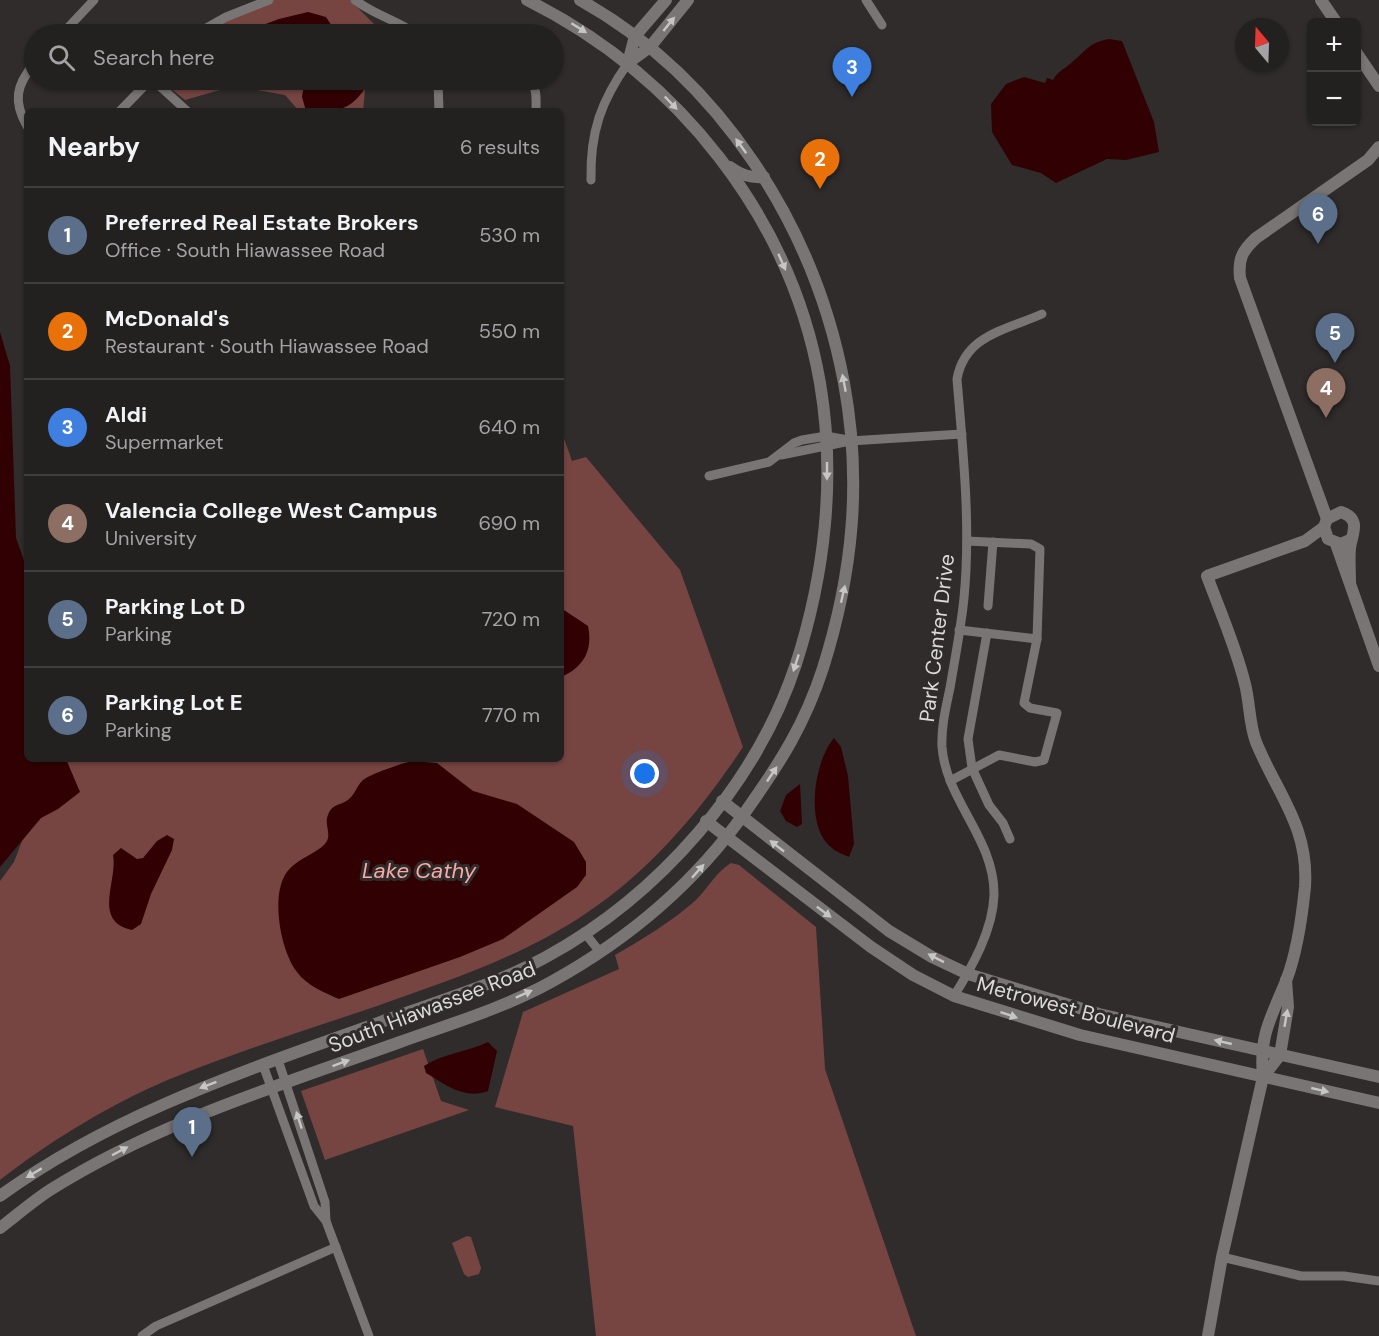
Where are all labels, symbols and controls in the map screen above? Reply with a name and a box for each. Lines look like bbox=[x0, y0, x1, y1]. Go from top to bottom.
one-way arrow bbox=[663, 16, 675, 31]
north arrow bbox=[1235, 18, 1289, 72]
map controls bbox=[1307, 18, 1361, 126]
button: + bbox=[1307, 18, 1361, 72]
one-way arrow bbox=[571, 23, 588, 33]
search box bbox=[24, 24, 564, 90]
icon: search bbox=[45, 41, 78, 74]
text: Search here bbox=[93, 43, 214, 72]
pin: 3 bbox=[832, 48, 872, 97]
button: − bbox=[1307, 72, 1361, 126]
one-way arrow bbox=[664, 95, 678, 109]
text: Nearby bbox=[48, 130, 140, 164]
text: 6 results bbox=[460, 134, 540, 160]
one-way arrow bbox=[736, 138, 748, 153]
pin: 2 bbox=[800, 140, 840, 189]
pin: 6 bbox=[1298, 194, 1338, 244]
text: Preferred Real Estate Brokers bbox=[105, 208, 419, 237]
text: 1 bbox=[64, 222, 71, 248]
text: 530 m bbox=[479, 222, 540, 248]
text: Office · South Hiawassee Road bbox=[105, 237, 385, 263]
one-way arrow bbox=[777, 253, 787, 271]
text: McDonald's bbox=[105, 304, 230, 333]
pin: 5 bbox=[1316, 314, 1354, 363]
text: 2 bbox=[62, 318, 73, 344]
text: 550 m bbox=[479, 318, 540, 344]
text: Restaurant · South Hiawassee Road bbox=[105, 333, 429, 359]
pin: 4 bbox=[1306, 368, 1346, 418]
one-way arrow bbox=[839, 373, 848, 392]
text: Aldi bbox=[105, 400, 147, 429]
text: 3 bbox=[61, 414, 74, 440]
text: 640 m bbox=[478, 414, 540, 440]
text: Supermarket bbox=[105, 429, 224, 455]
one-way arrow bbox=[822, 462, 832, 481]
text: Valencia College West Campus bbox=[105, 496, 438, 525]
text: 4 bbox=[61, 510, 74, 536]
text: 690 m bbox=[478, 510, 540, 536]
text: University bbox=[105, 525, 197, 551]
street label: Park Center Drive bbox=[913, 552, 961, 724]
one-way arrow bbox=[839, 584, 848, 603]
text: Parking Lot D bbox=[105, 592, 245, 621]
text: 5 bbox=[61, 606, 74, 632]
text: 720 m bbox=[482, 606, 540, 632]
text: Parking bbox=[105, 621, 172, 647]
one-way arrow bbox=[791, 654, 800, 672]
text: Parking Lot E bbox=[105, 688, 243, 717]
text: 6 bbox=[61, 702, 74, 728]
text: 770 m bbox=[482, 702, 540, 728]
text: Parking bbox=[105, 717, 172, 743]
your location bbox=[630, 759, 659, 788]
one-way arrow bbox=[766, 766, 777, 782]
one-way arrow bbox=[769, 841, 784, 853]
water label: Lake Cathy bbox=[362, 856, 477, 885]
one-way arrow bbox=[691, 864, 704, 879]
one-way arrow bbox=[815, 906, 831, 918]
one-way arrow bbox=[927, 954, 944, 963]
street label: South Hiawassee Road bbox=[324, 955, 540, 1059]
street label: Metrowest Boulevard bbox=[974, 970, 1178, 1050]
one-way arrow bbox=[515, 989, 533, 999]
one-way arrow bbox=[1282, 1008, 1291, 1027]
one-way arrow bbox=[1000, 1010, 1018, 1020]
one-way arrow bbox=[1213, 1037, 1232, 1046]
one-way arrow bbox=[333, 1058, 351, 1068]
one-way arrow bbox=[199, 1081, 217, 1090]
one-way arrow bbox=[1311, 1085, 1329, 1095]
pin: 1 bbox=[172, 1108, 212, 1157]
one-way arrow bbox=[293, 1111, 303, 1129]
one-way arrow bbox=[112, 1146, 129, 1156]
one-way arrow bbox=[26, 1167, 42, 1178]

